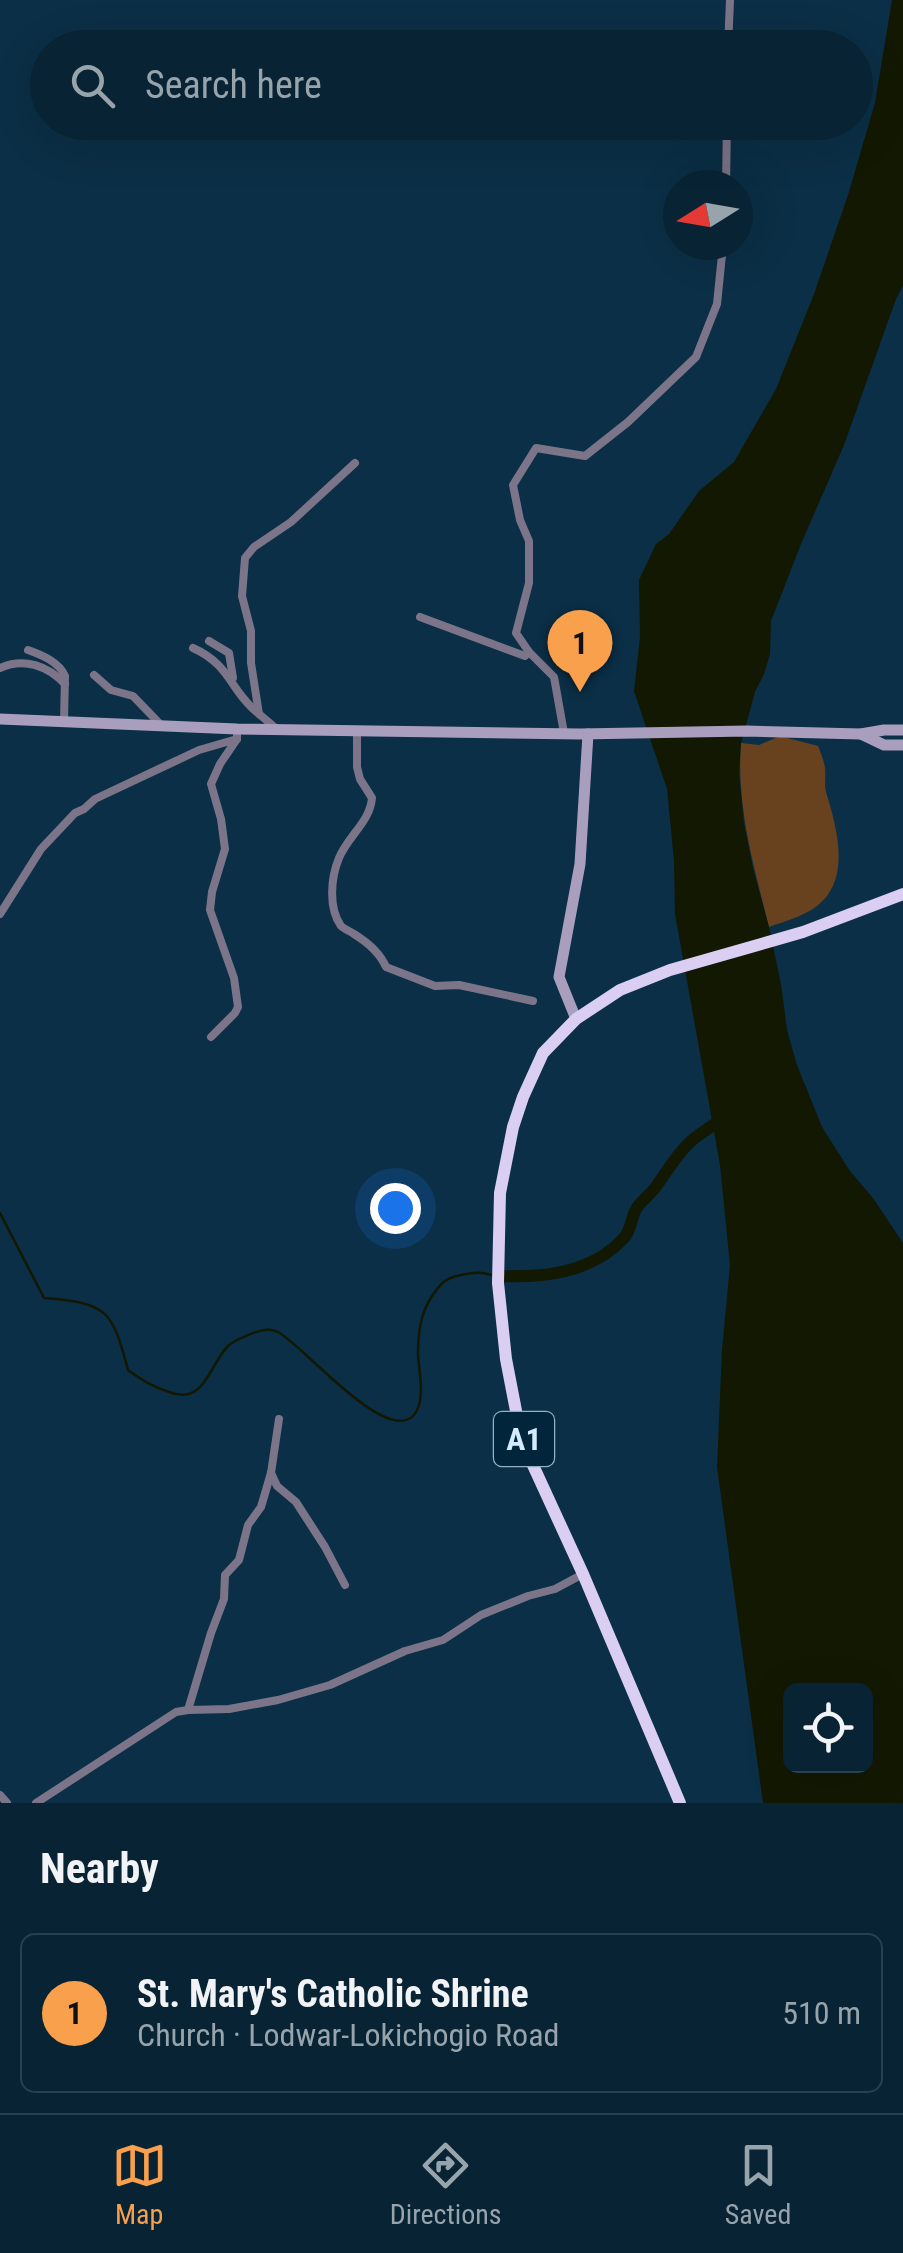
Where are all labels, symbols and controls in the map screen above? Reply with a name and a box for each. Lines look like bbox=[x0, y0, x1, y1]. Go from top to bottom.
search box bbox=[30, 30, 873, 140]
icon: search bbox=[65, 58, 120, 113]
text: Search here bbox=[145, 63, 322, 107]
north arrow bbox=[663, 170, 753, 260]
pin: 1 bbox=[548, 610, 612, 692]
your location bbox=[370, 1183, 421, 1234]
road number: A1 bbox=[494, 1412, 554, 1466]
map controls bbox=[783, 1683, 873, 1773]
button: locate bbox=[783, 1683, 873, 1773]
text: Nearby bbox=[40, 1844, 159, 1893]
text: St. Mary's Catholic Shrine bbox=[137, 1972, 529, 2016]
text: 1 bbox=[66, 1994, 83, 2032]
text: 510 m bbox=[782, 1994, 861, 2032]
text: Church · Lodwar-Lokichogio Road bbox=[137, 2016, 559, 2054]
tab: Map bbox=[112, 2138, 167, 2231]
tab: Directions bbox=[390, 2138, 502, 2231]
tab: Saved bbox=[725, 2138, 791, 2231]

